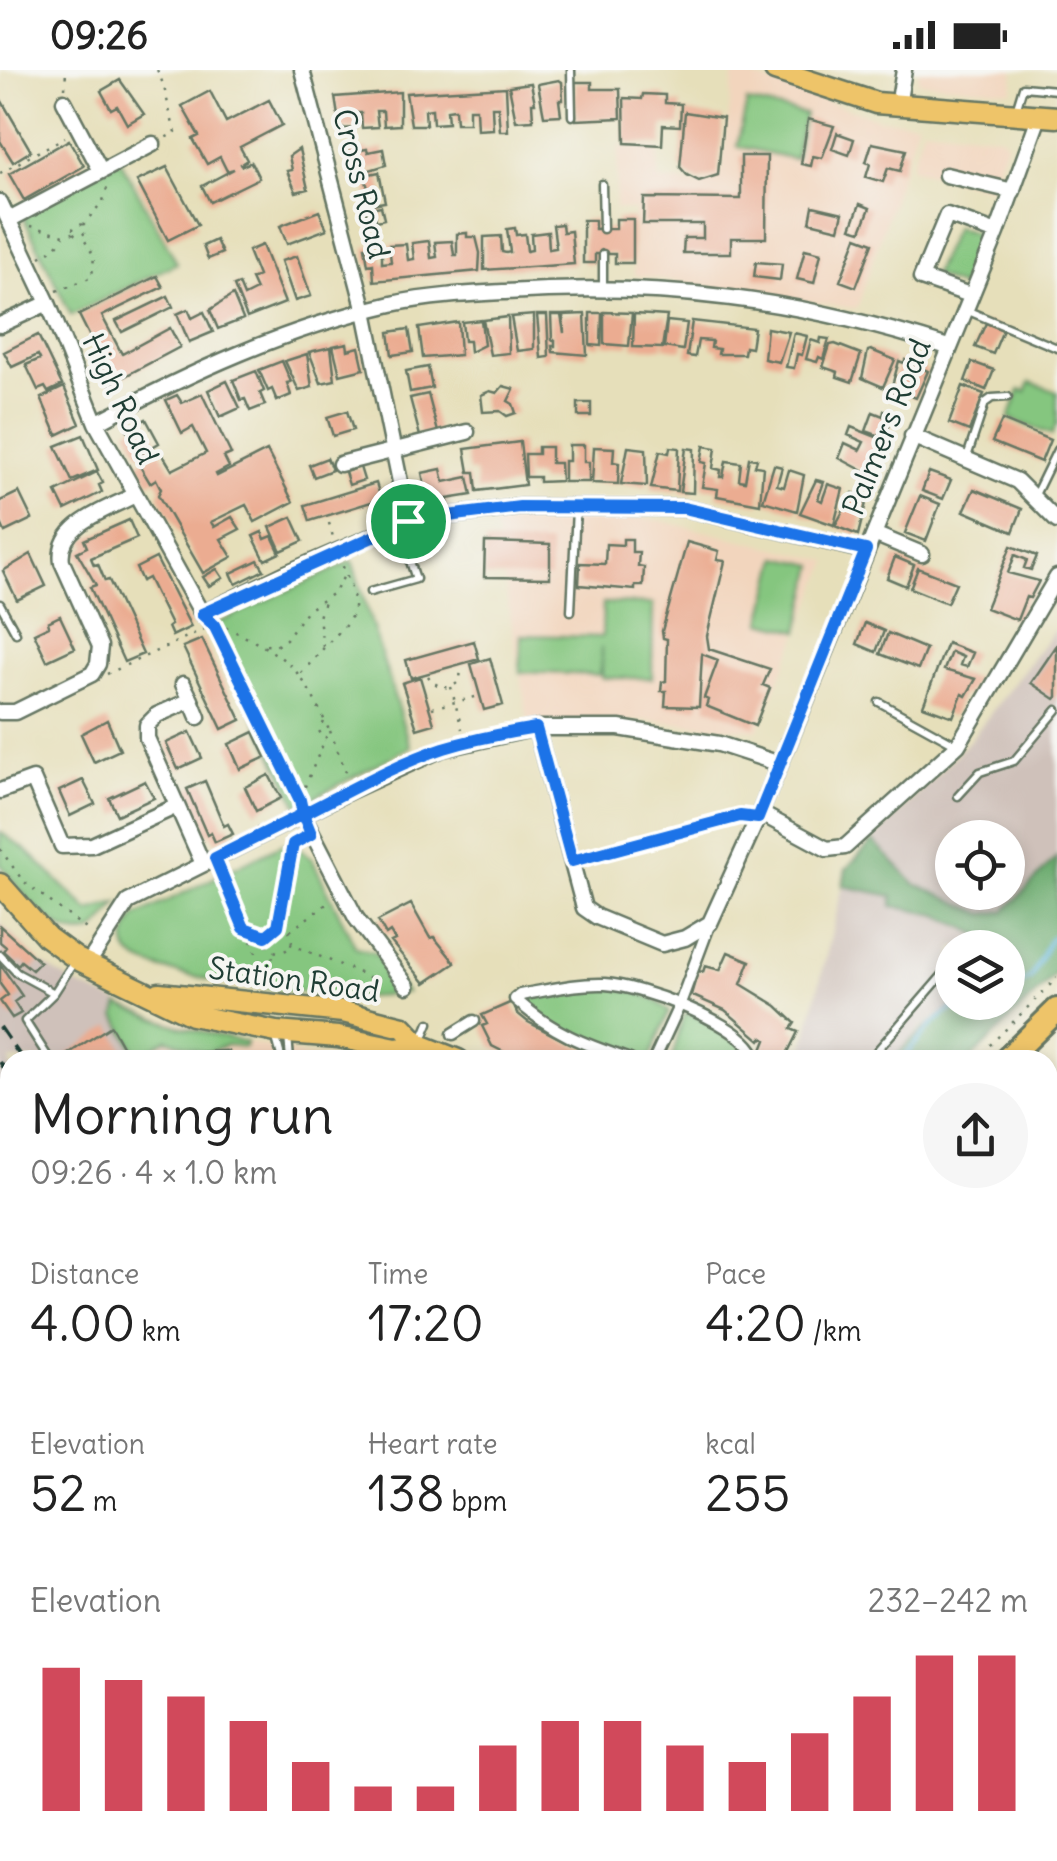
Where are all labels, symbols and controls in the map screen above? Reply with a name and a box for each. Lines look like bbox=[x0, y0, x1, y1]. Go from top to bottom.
text: 09:26 bbox=[50, 12, 148, 59]
street label: Cross Road bbox=[325, 105, 399, 263]
street label: High Road bbox=[74, 327, 168, 470]
street label: Palmers Road bbox=[833, 333, 939, 520]
pin bbox=[366, 479, 451, 564]
icon: arrive bbox=[381, 494, 436, 549]
map controls bbox=[935, 820, 1025, 1020]
button: locate bbox=[935, 820, 1025, 910]
button: layers bbox=[935, 930, 1025, 1020]
street label: Station Road bbox=[206, 948, 382, 1010]
text: Morning run bbox=[30, 1080, 334, 1149]
button: share bbox=[923, 1083, 1028, 1188]
text: 09:26 · 4 × 1.0 km bbox=[30, 1152, 277, 1193]
text: Distance bbox=[30, 1256, 139, 1292]
text: Time bbox=[368, 1256, 428, 1292]
text: Pace bbox=[705, 1256, 766, 1292]
text: 4.00 bbox=[30, 1292, 135, 1355]
text: 17:20 bbox=[368, 1292, 484, 1355]
text: 4:20 bbox=[705, 1292, 806, 1355]
text: km bbox=[135, 1313, 181, 1349]
text: /km bbox=[806, 1313, 862, 1349]
text: Elevation bbox=[30, 1426, 145, 1462]
text: Heart rate bbox=[368, 1426, 498, 1462]
text: kcal bbox=[705, 1426, 756, 1462]
text: 52 bbox=[30, 1462, 86, 1525]
text: 138 bbox=[368, 1462, 445, 1525]
text: 255 bbox=[705, 1462, 790, 1525]
text: m bbox=[86, 1483, 117, 1519]
text: bpm bbox=[445, 1483, 507, 1519]
text: Elevation bbox=[30, 1580, 161, 1621]
text: 232–242 m bbox=[868, 1580, 1028, 1621]

